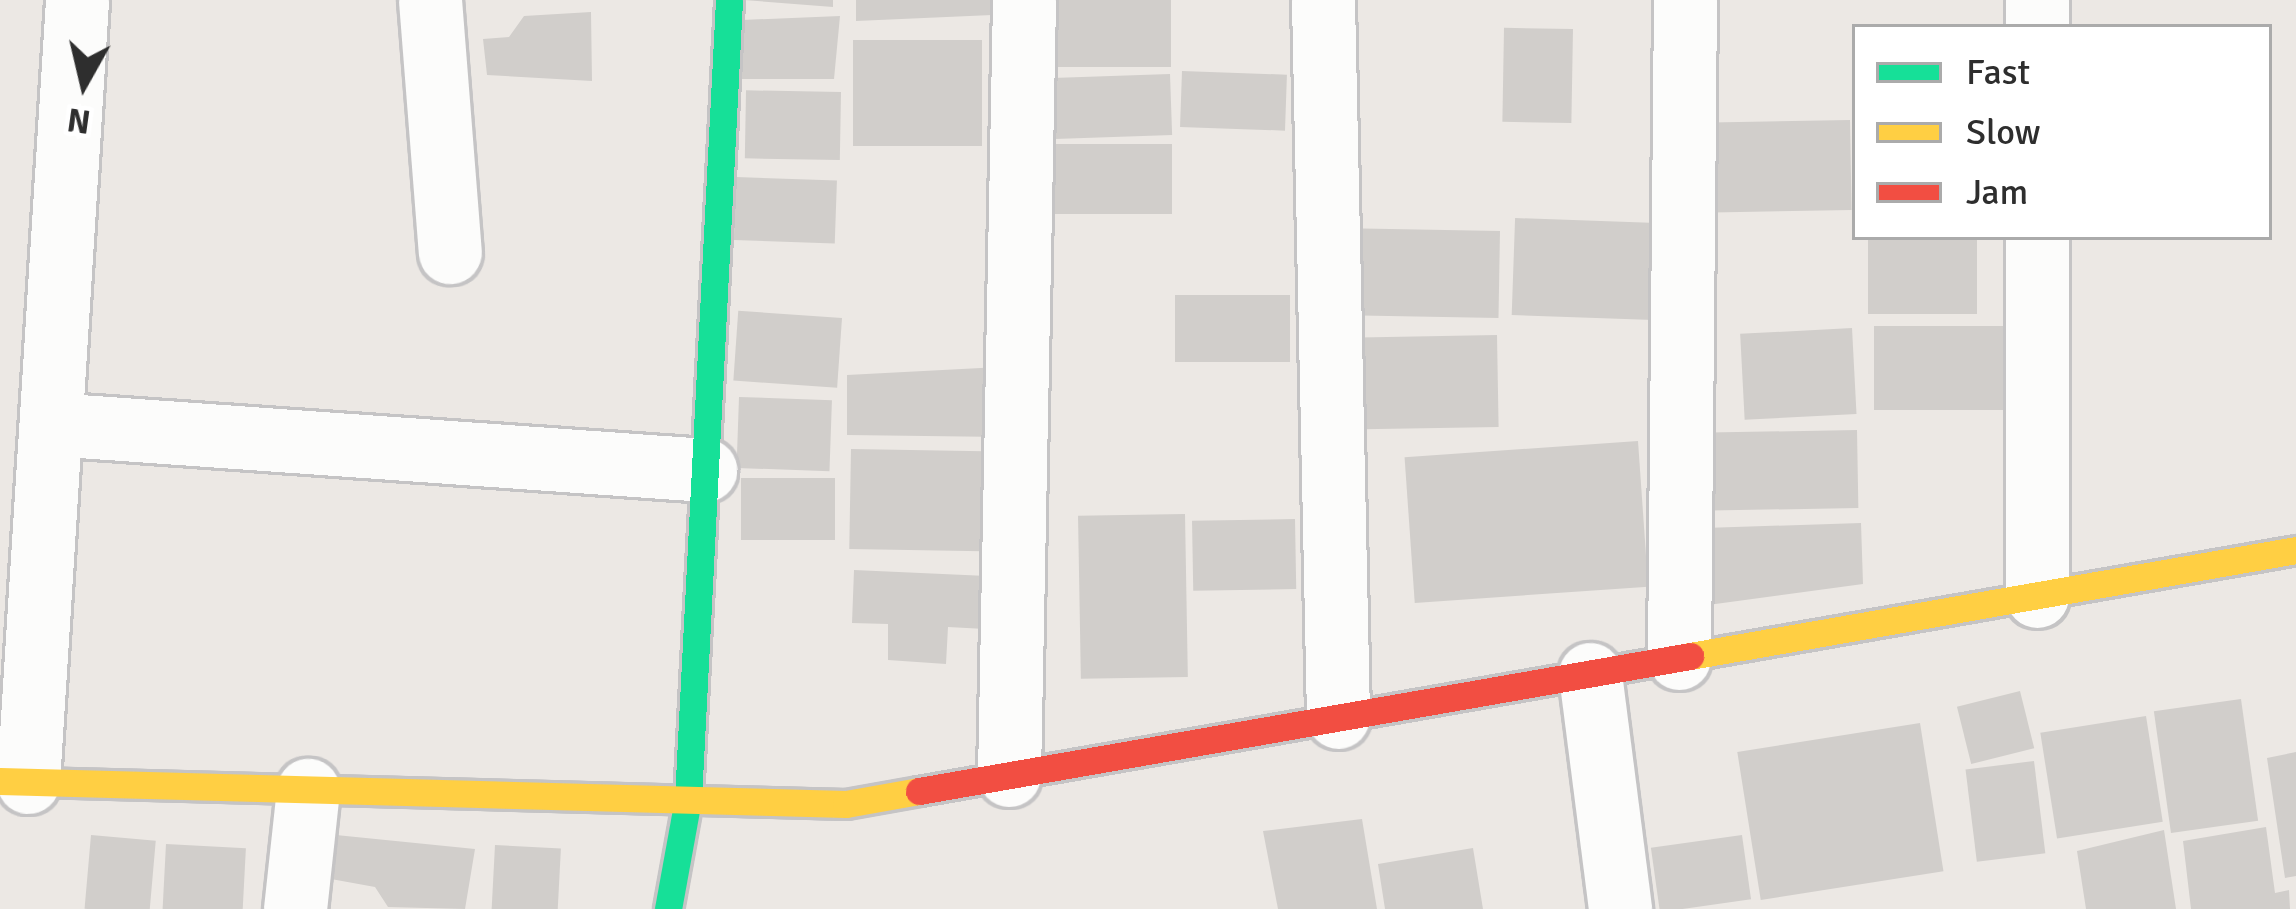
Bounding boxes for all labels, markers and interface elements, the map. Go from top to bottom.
north arrow [24,24,144,144]
legend [1852,24,2272,240]
text: Fast [1966,50,2030,95]
text: N [65,98,93,142]
text: Slow [1966,110,2041,155]
text: Jam [1966,170,2028,215]

